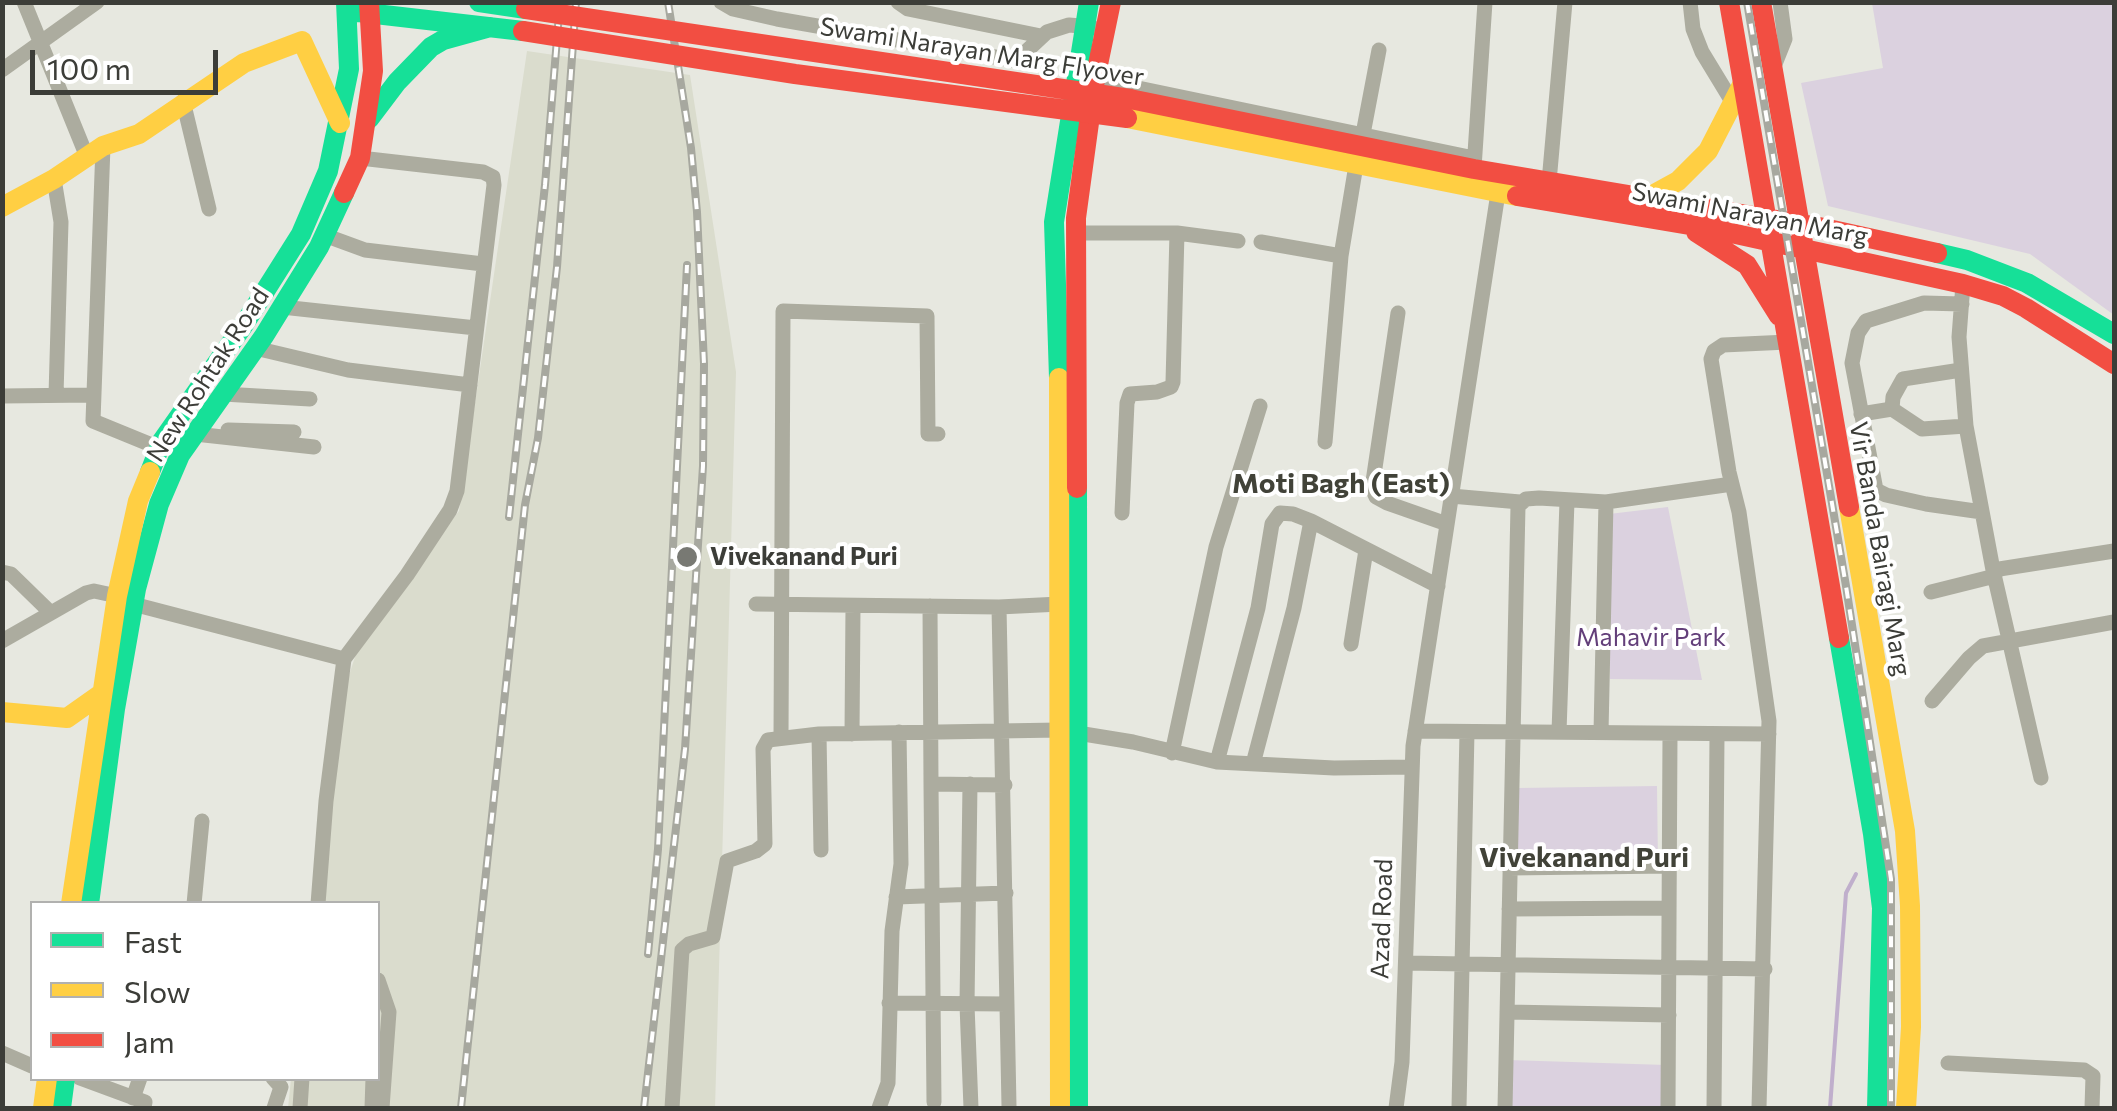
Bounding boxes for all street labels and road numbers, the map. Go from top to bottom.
street label: Swami Narayan Marg Flyover [818,12,1146,92]
street label: Swami Narayan Marg [1630,176,1870,252]
street label: New Rohtak Road [140,282,276,468]
street label: Vir Banda Bairagi Marg [1843,419,1917,679]
street label: Azad Road [1365,858,1399,980]

